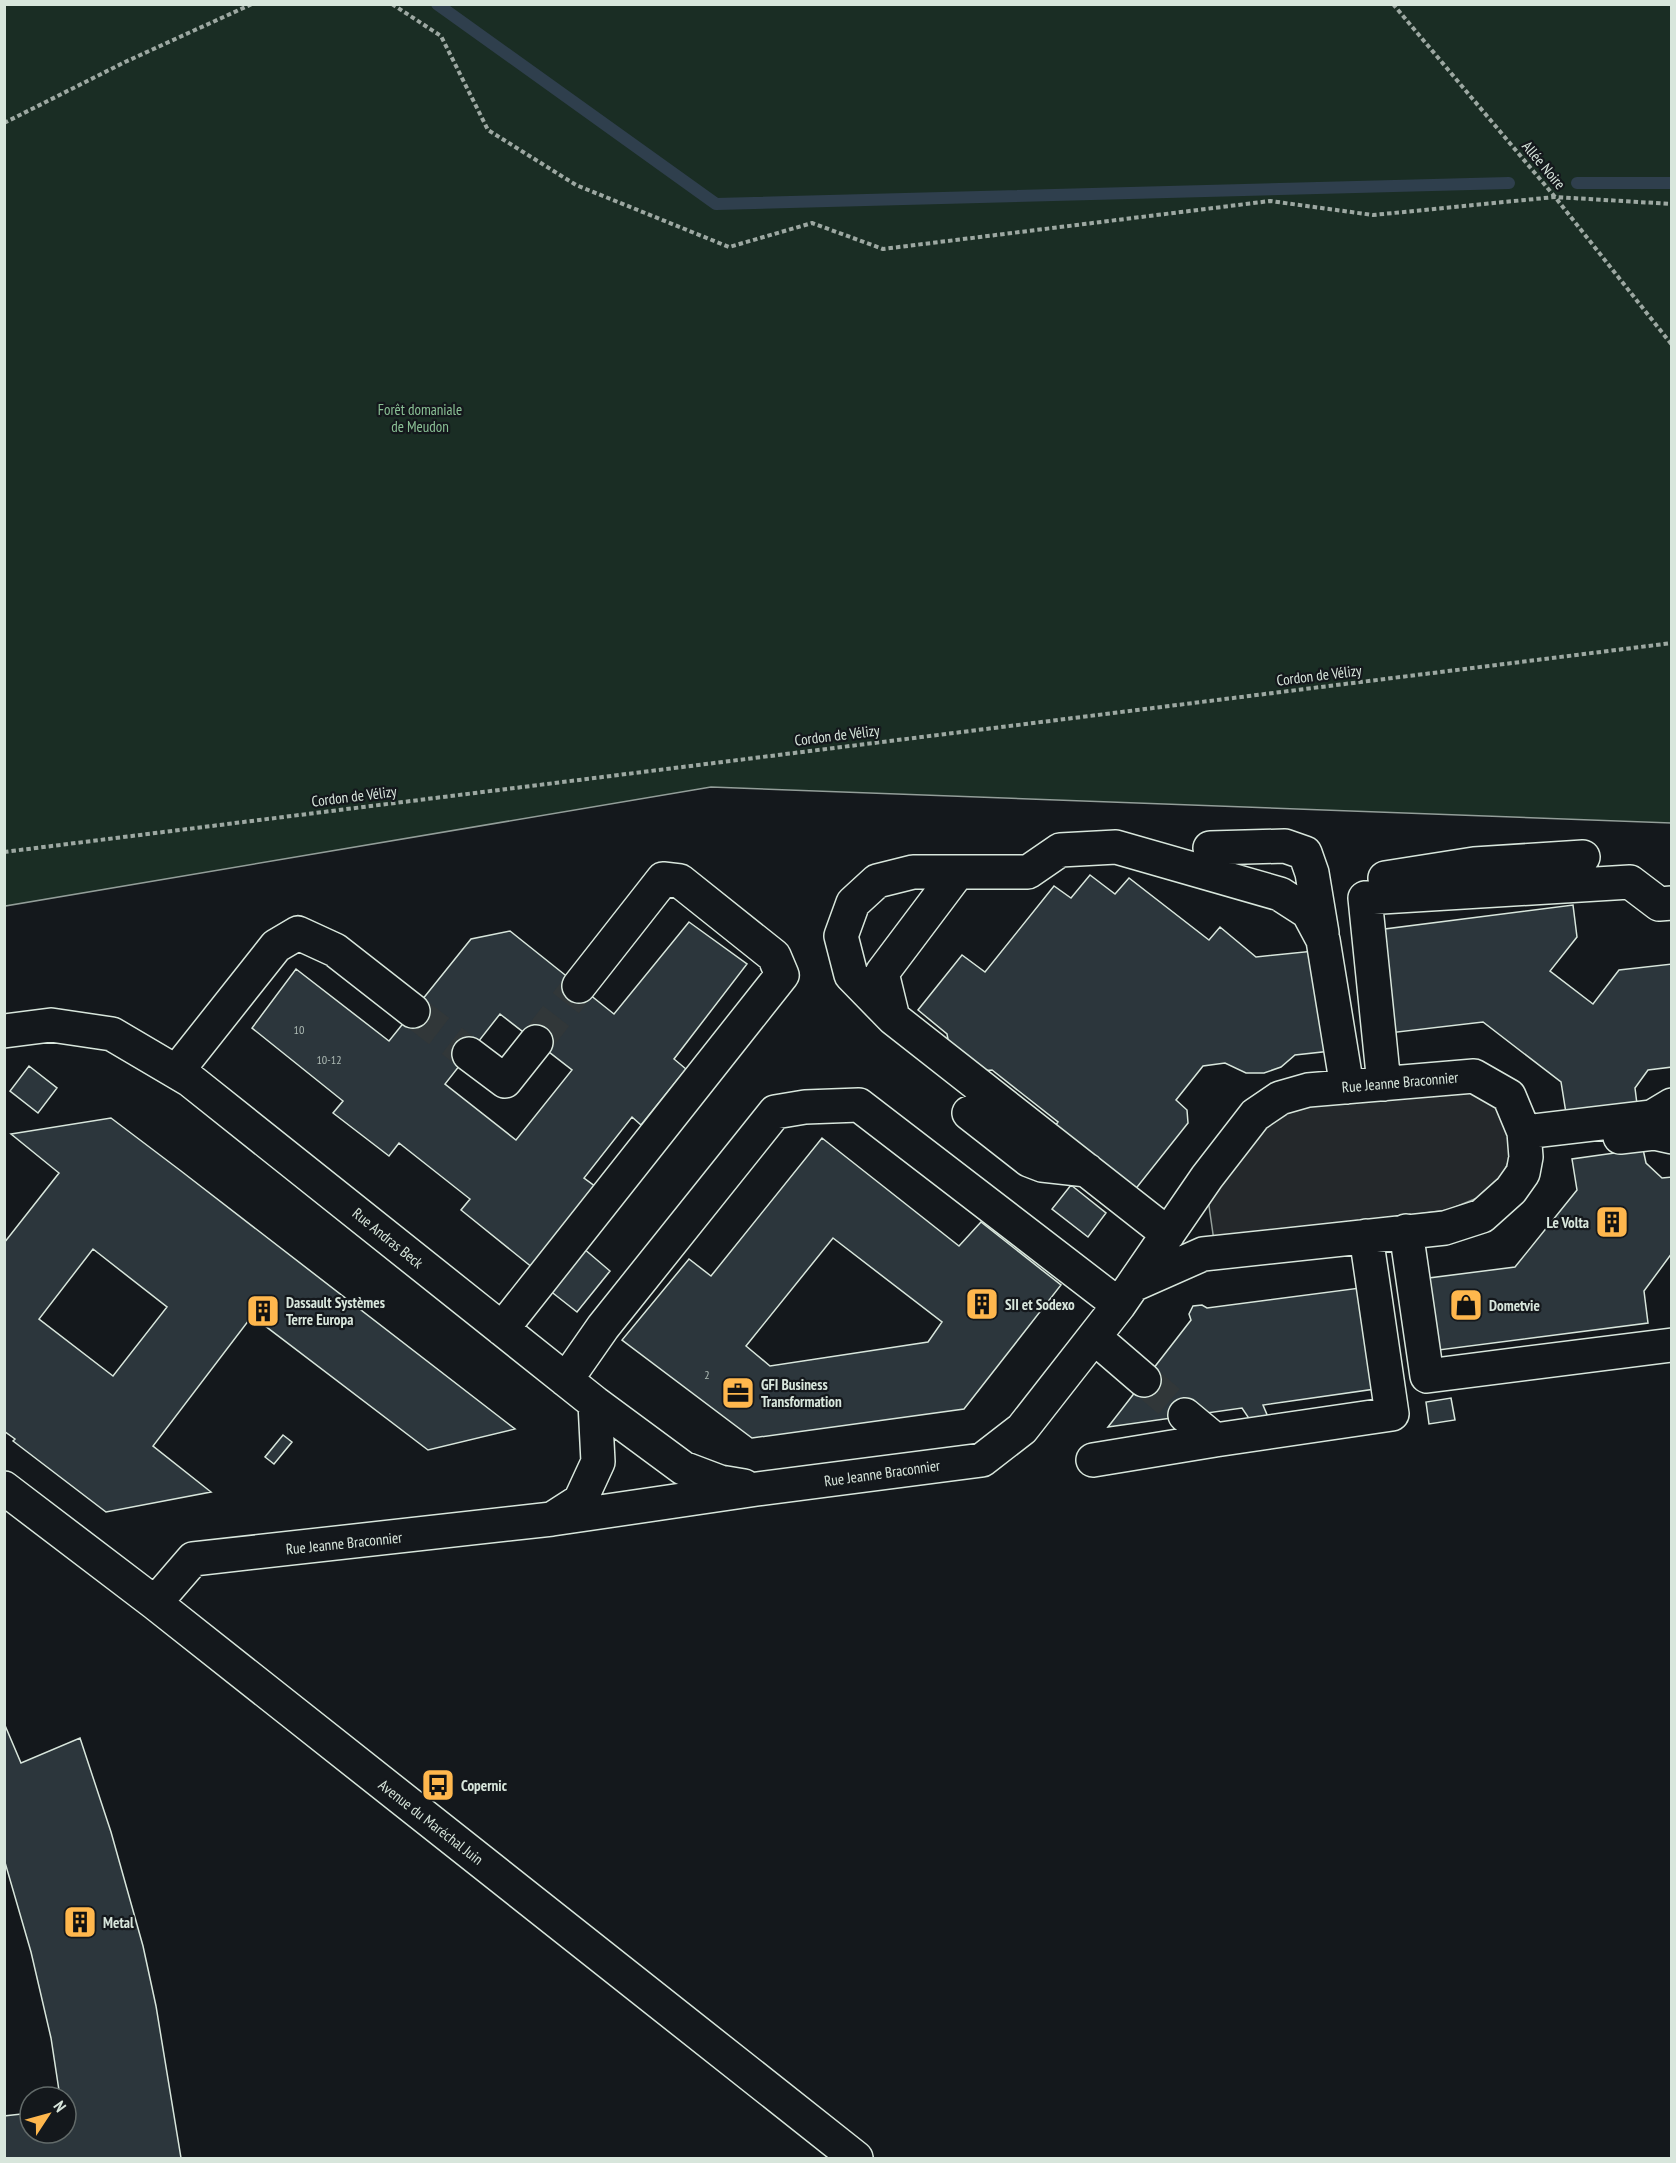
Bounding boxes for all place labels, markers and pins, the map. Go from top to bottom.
building icon: Le Volta [1594,1204,1630,1240]
place label: Le Volta [1546,1213,1589,1232]
building icon: SII et Sodexo [964,1286,1000,1322]
shop icon: Dometvie [1448,1287,1484,1323]
building icon: Dassault Systèmes Terre Europa [245,1293,281,1329]
place label: Dassault Systèmes Terre Europa [286,1293,385,1329]
place label: SII et Sodexo [1005,1295,1075,1314]
place label: Dometvie [1489,1296,1540,1315]
office icon: GFI Business Transformation [720,1375,756,1411]
place label: GFI Business Transformation [761,1375,842,1411]
bus stop icon: Copernic [420,1767,456,1803]
place label: Copernic [461,1776,508,1795]
building icon: Metal [62,1904,98,1940]
place label: Metal [103,1913,134,1932]

